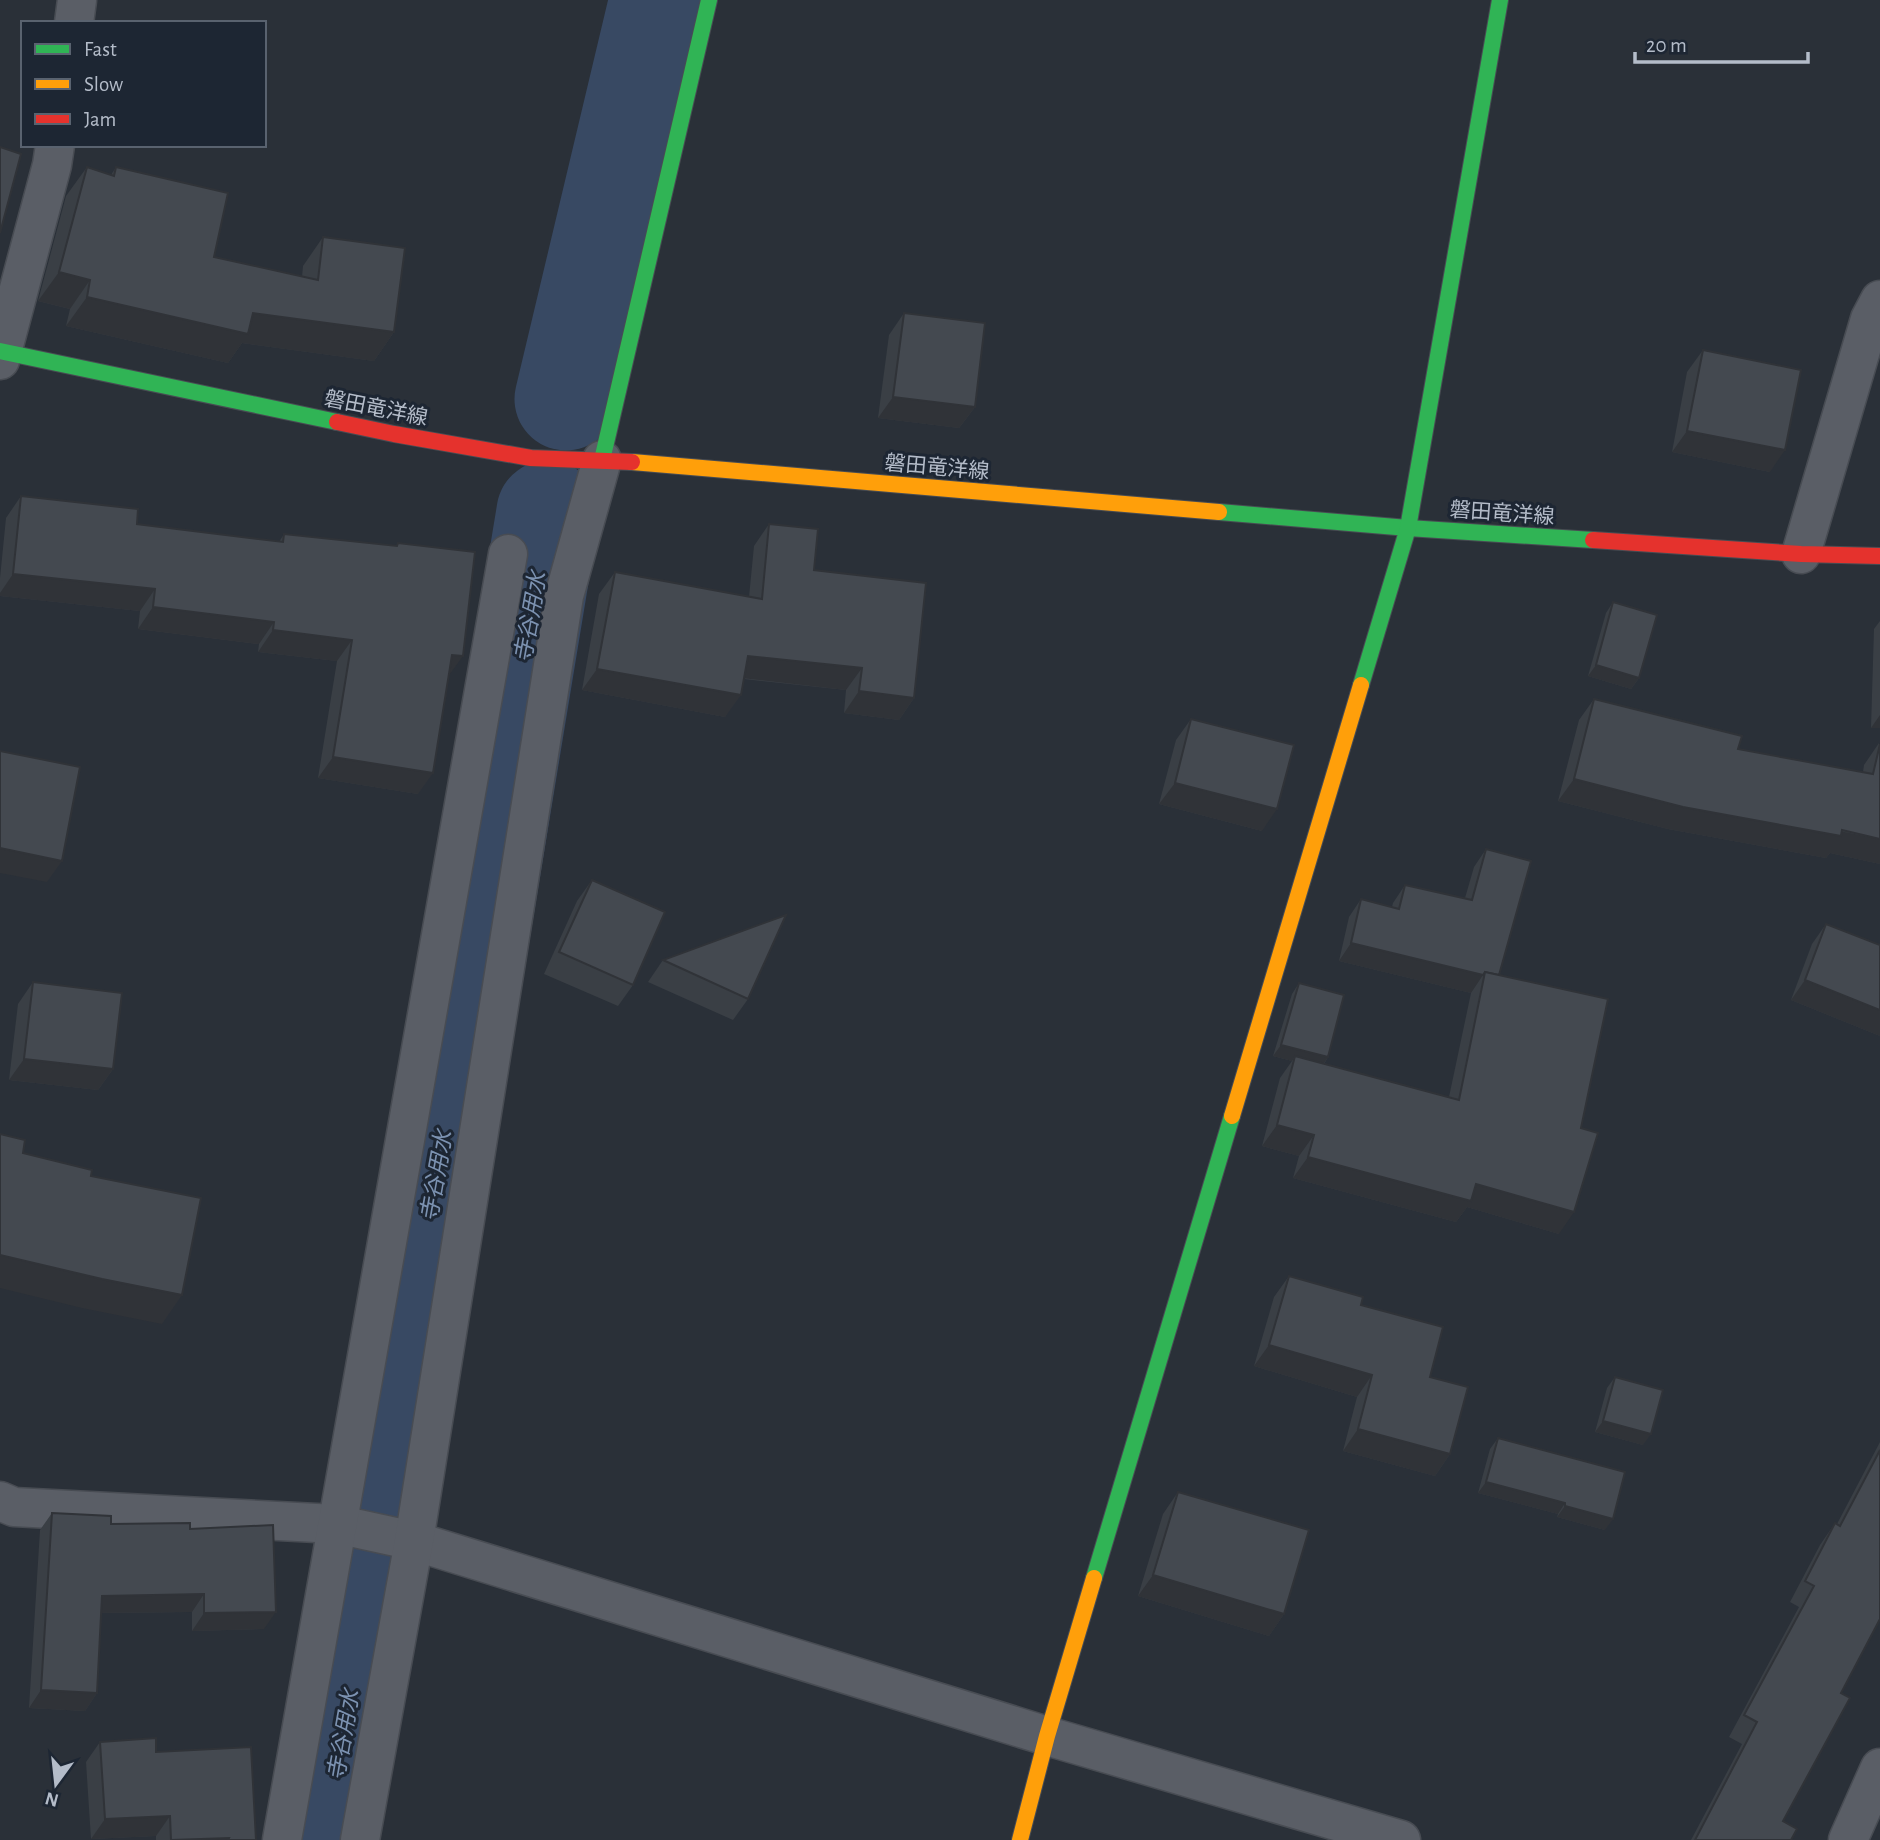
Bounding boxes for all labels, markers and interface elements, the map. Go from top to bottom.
legend [21,21,266,147]
scale bar [1635,21,1808,65]
text: 20 m [1646,35,1687,56]
text: Fast [84,39,117,60]
text: Slow [84,74,123,95]
text: Jam [84,109,116,130]
street label: 磐田竜洋線 [322,387,430,429]
street label: 磐田竜洋線 [884,451,990,483]
street label: 磐田竜洋線 [1449,498,1555,528]
water label: 寺谷用水 [510,567,551,665]
water label: 寺谷用水 [416,1126,457,1224]
water label: 寺谷用水 [323,1685,364,1783]
north arrow [21,1749,91,1819]
text: N [43,1788,61,1810]

